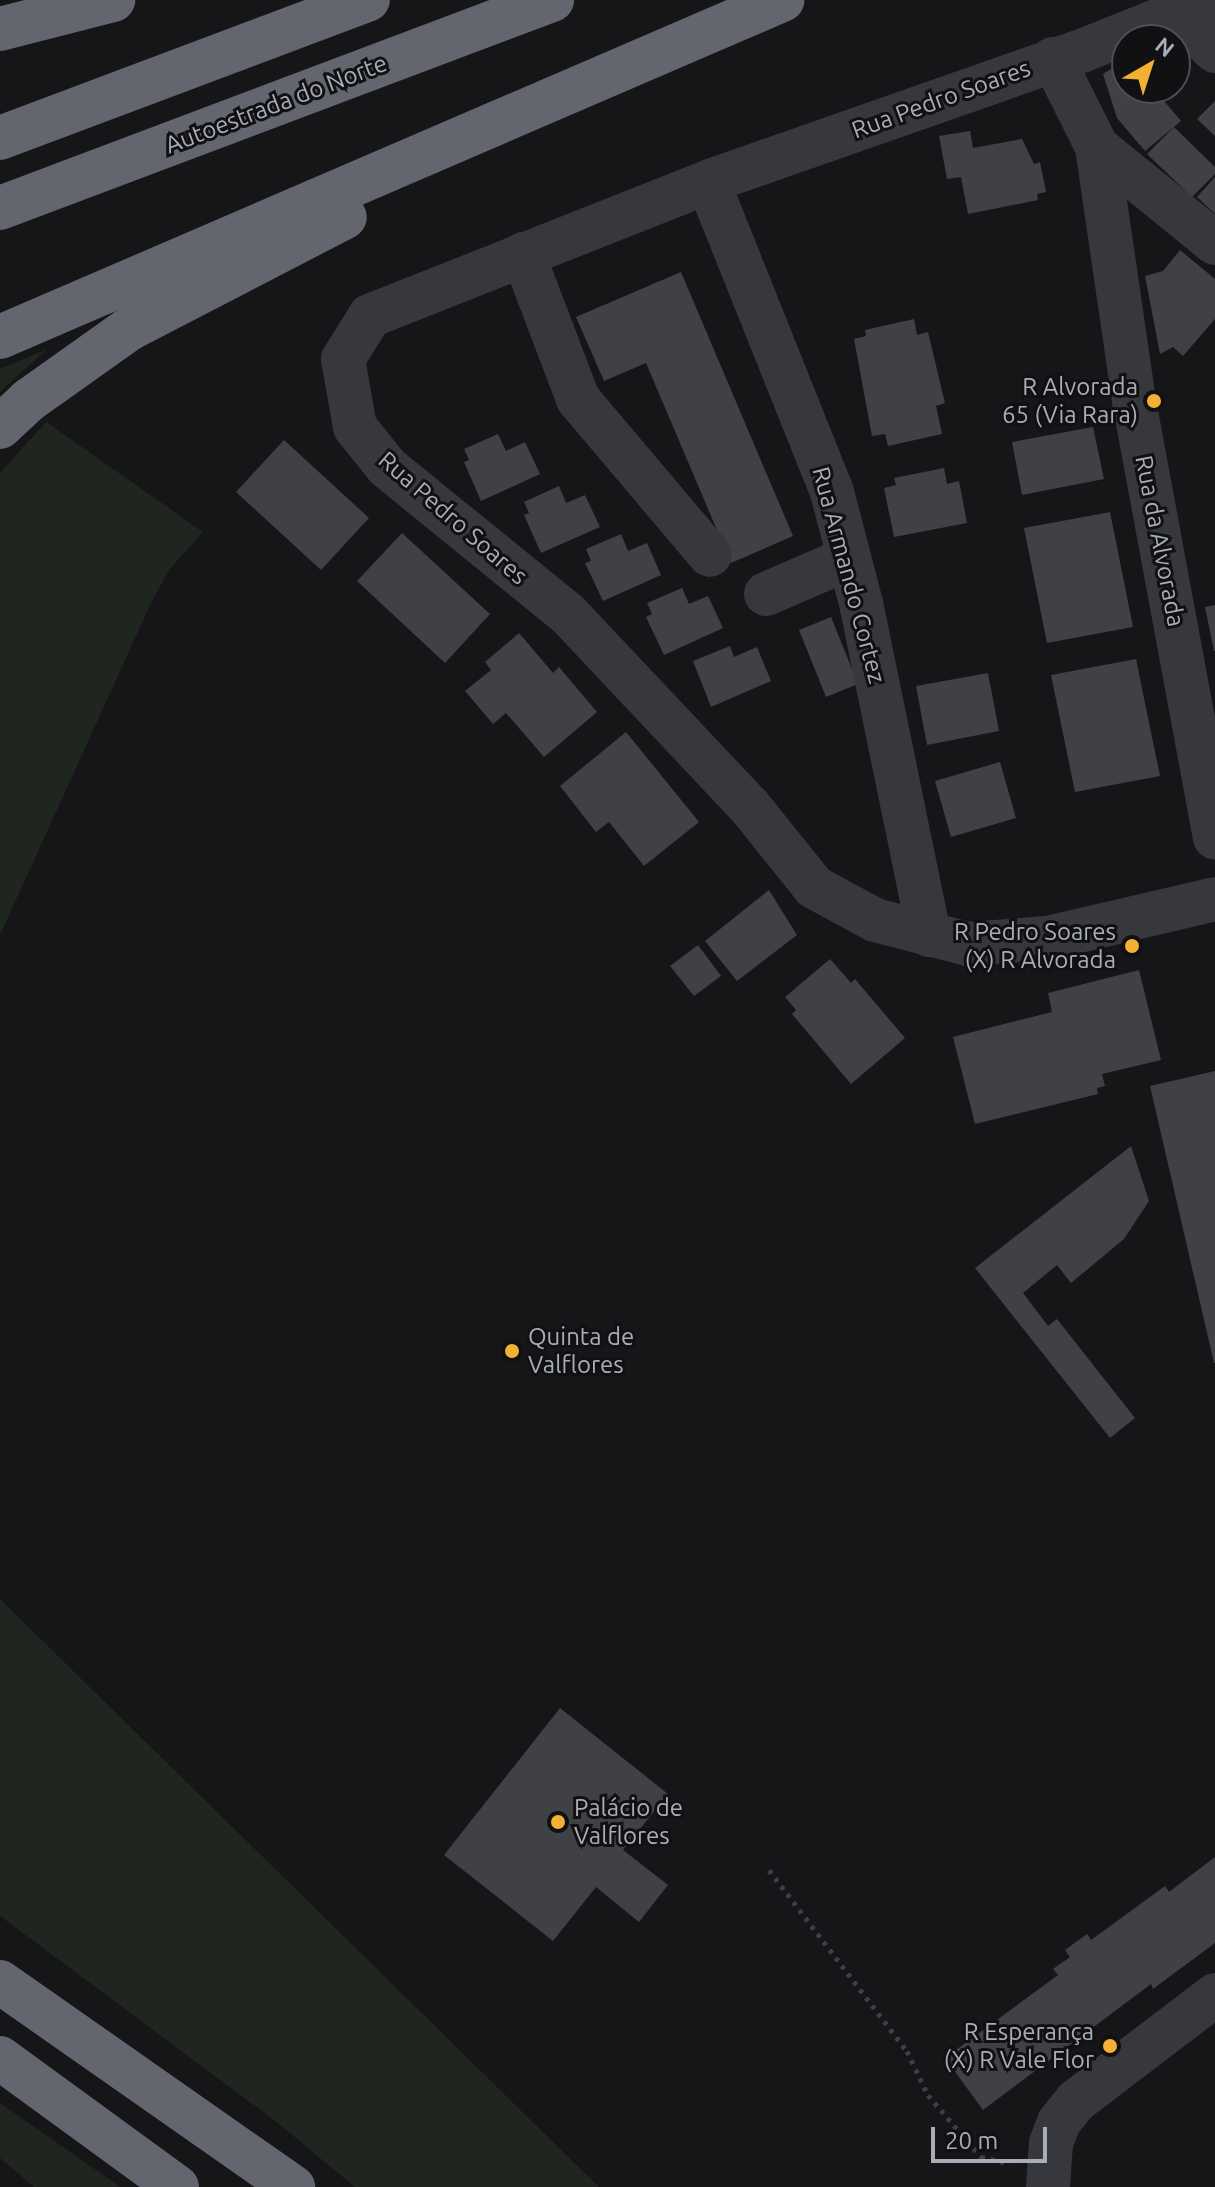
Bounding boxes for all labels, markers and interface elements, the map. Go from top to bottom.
north arrow [1111,24,1191,104]
text: N [1151,32,1179,61]
street label: Autoestrada do Norte [161,48,391,160]
street label: Rua Pedro Soares [848,53,1034,145]
place label: R Alvorada 65 (Via Rara) [1002,373,1138,429]
marker: R Alvorada 65 (Via Rara) [1145,392,1163,410]
street label: Rua Pedro Soares [373,445,533,591]
street label: Rua da Alvorada [1129,453,1191,629]
street label: Rua Armando Cortez [806,464,892,686]
place label: R Pedro Soares (X) R Alvorada [954,918,1116,974]
marker: R Pedro Soares (X) R Alvorada [1123,937,1141,955]
place label: Quinta de Valflores [528,1323,634,1379]
marker: Quinta de Valflores [503,1342,521,1360]
place label: Palácio de Valflores [574,1794,683,1850]
marker: Palácio de Valflores [549,1813,567,1831]
place label: R Esperança (X) R Vale Flor [944,2018,1094,2074]
marker: R Esperança (X) R Vale Flor [1101,2037,1119,2055]
scale bar [935,2111,1051,2161]
text: 20 m [945,2127,998,2154]

